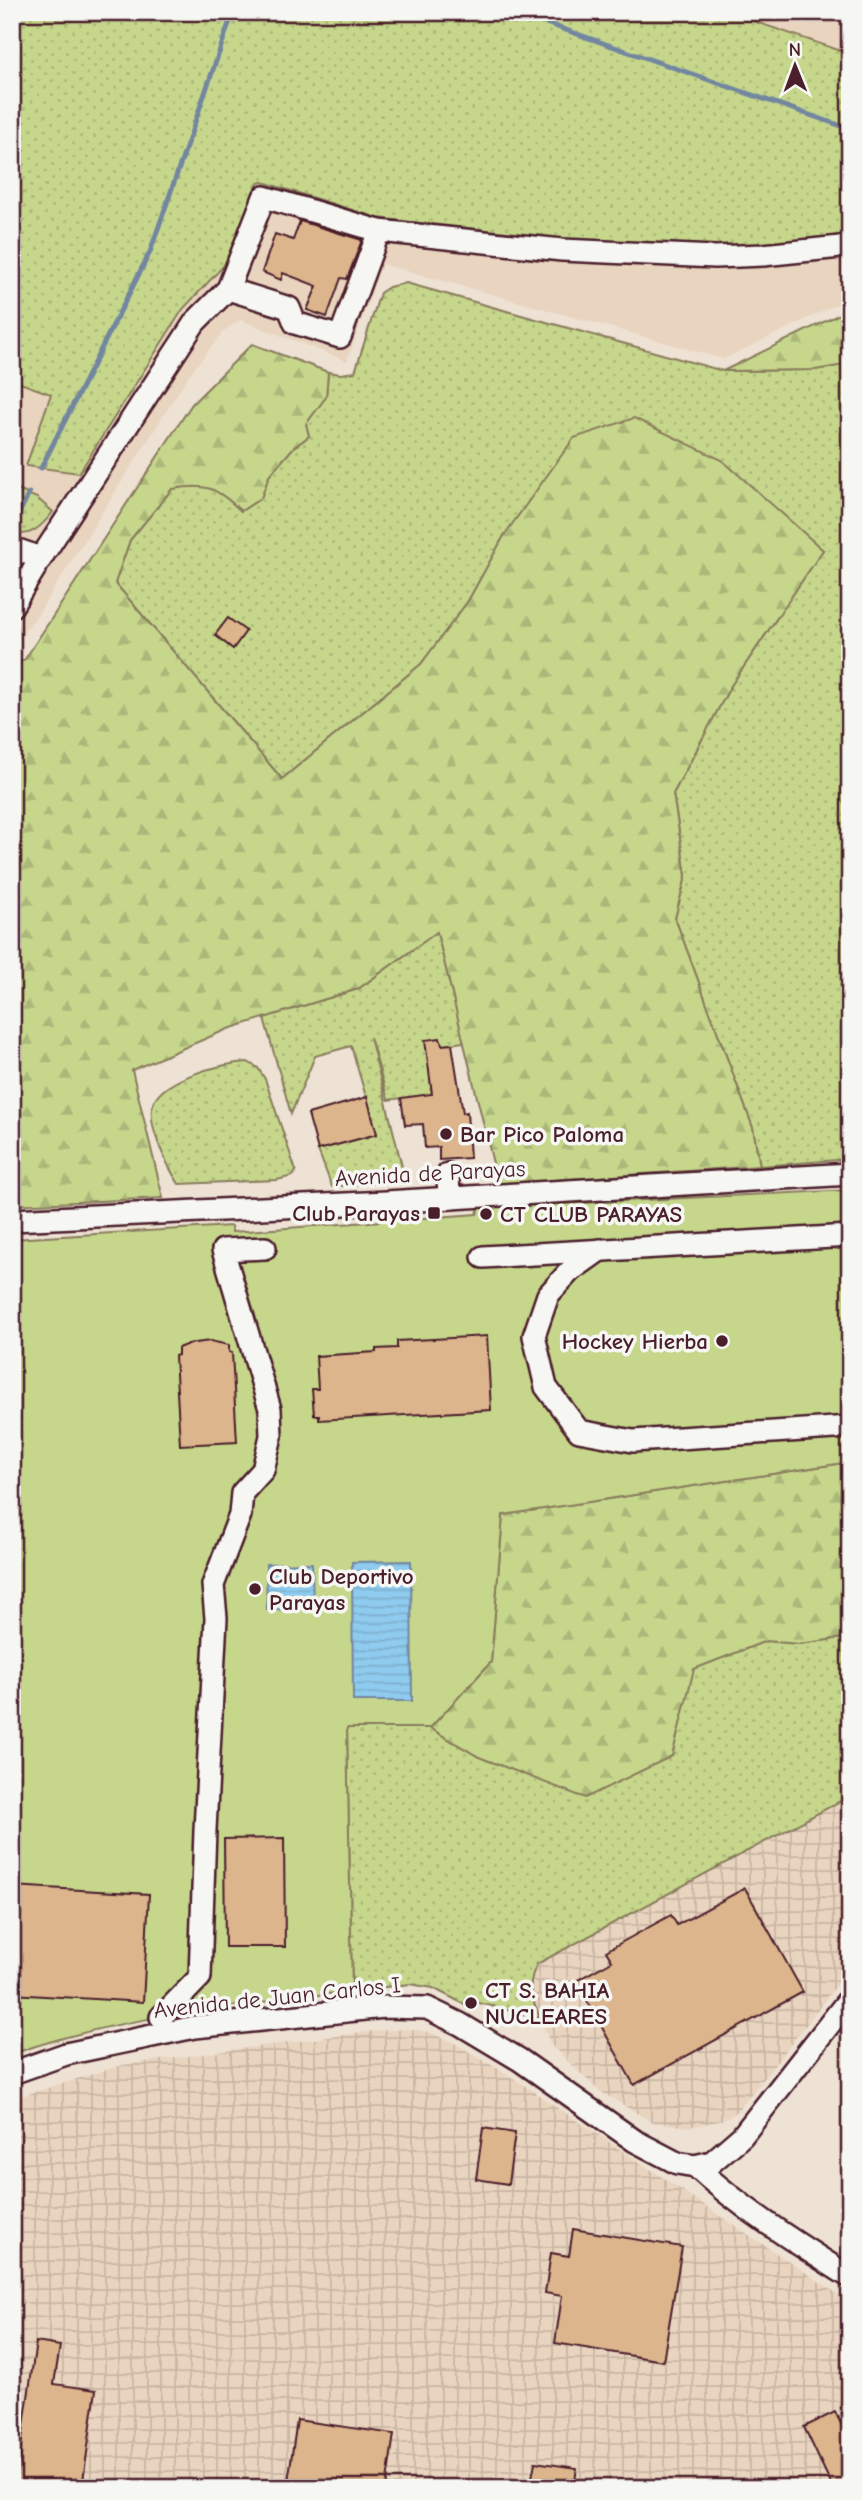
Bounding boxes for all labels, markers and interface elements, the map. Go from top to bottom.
north arrow [760,32,830,102]
text: N [788,39,801,61]
place label: Bar Pico Paloma [460,1121,624,1148]
marker: Bar Pico Paloma [438,1126,454,1142]
street label: Avenida de Parayas [334,1155,526,1192]
place label: Club Parayas [292,1200,420,1227]
place label: CT CLUB PARAYAS [500,1201,682,1228]
marker: Club Parayas [426,1205,442,1221]
marker: CT CLUB PARAYAS [478,1206,494,1222]
place label: Hockey Hierba [562,1328,708,1355]
marker: Hockey Hierba [714,1333,730,1349]
place label: Club Deportivo Parayas [269,1563,414,1616]
marker: Club Deportivo Parayas [247,1581,263,1597]
street label: Avenida de Juan Carlos I [152,1971,402,2024]
place label: CT S. BAHIA NUCLEARES [485,1977,609,2030]
marker: CT S. BAHIA NUCLEARES [463,1995,479,2011]

